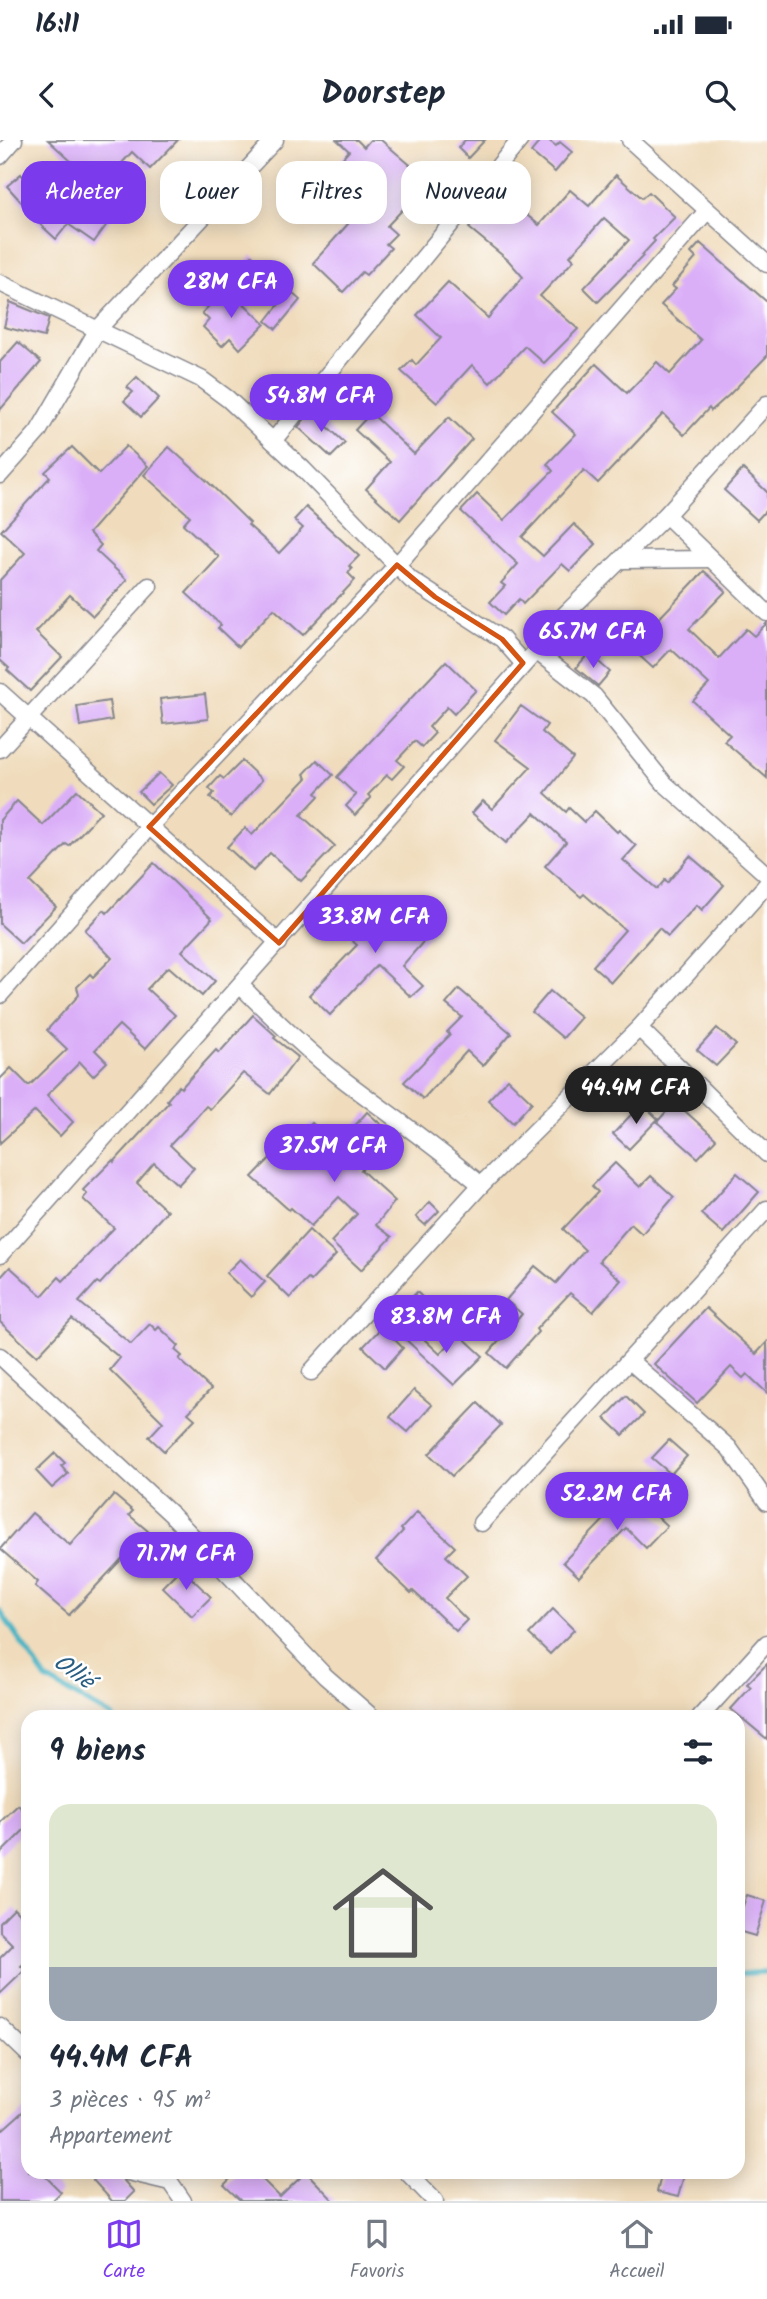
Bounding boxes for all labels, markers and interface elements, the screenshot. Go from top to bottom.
text: 16:11 [35,4,79,46]
text: Doorstep [321,69,446,120]
icon: back [28,76,66,114]
icon: search [701,76,739,114]
chip: Acheter [21,161,146,224]
chip: Louer [160,161,262,224]
chip: Filtres [276,161,387,224]
chip: Nouveau [401,161,531,224]
pin: 28M CFA [166,260,296,320]
text: 28M CFA [184,265,278,301]
pin: 54.8M CFA [241,374,401,434]
text: 54.8M CFA [266,379,376,415]
pin: 65.7M CFA [513,610,673,670]
text: 65.7M CFA [539,615,647,651]
pin: 33.8M CFA [295,896,455,955]
text: 33.8M CFA [319,900,431,936]
pin: 44.4M CFA [556,1066,716,1126]
text: 44.4M CFA [581,1071,691,1107]
pin: 37.5M CFA [254,1124,414,1184]
text: 37.5M CFA [280,1129,388,1165]
pin: 83.8M CFA [366,1296,526,1355]
text: 83.8M CFA [390,1300,502,1336]
pin: 52.2M CFA [537,1472,697,1532]
text: 52.2M CFA [561,1477,673,1513]
pin: 71.7M CFA [106,1532,266,1592]
text: 71.7M CFA [135,1537,237,1573]
water label: Ollié [44,1644,106,1704]
text: 9 biens [49,1728,146,1776]
icon: filters [679,1733,717,1771]
icon: home [320,1850,446,1976]
text: 44.4M CFA [49,2035,193,2083]
text: 3 pièces · 95 m² [49,2083,210,2119]
text: Appartement [49,2119,172,2155]
tab: Carte [102,2215,145,2287]
tab: Favoris [350,2215,404,2287]
tab: Accueil [609,2215,665,2287]

